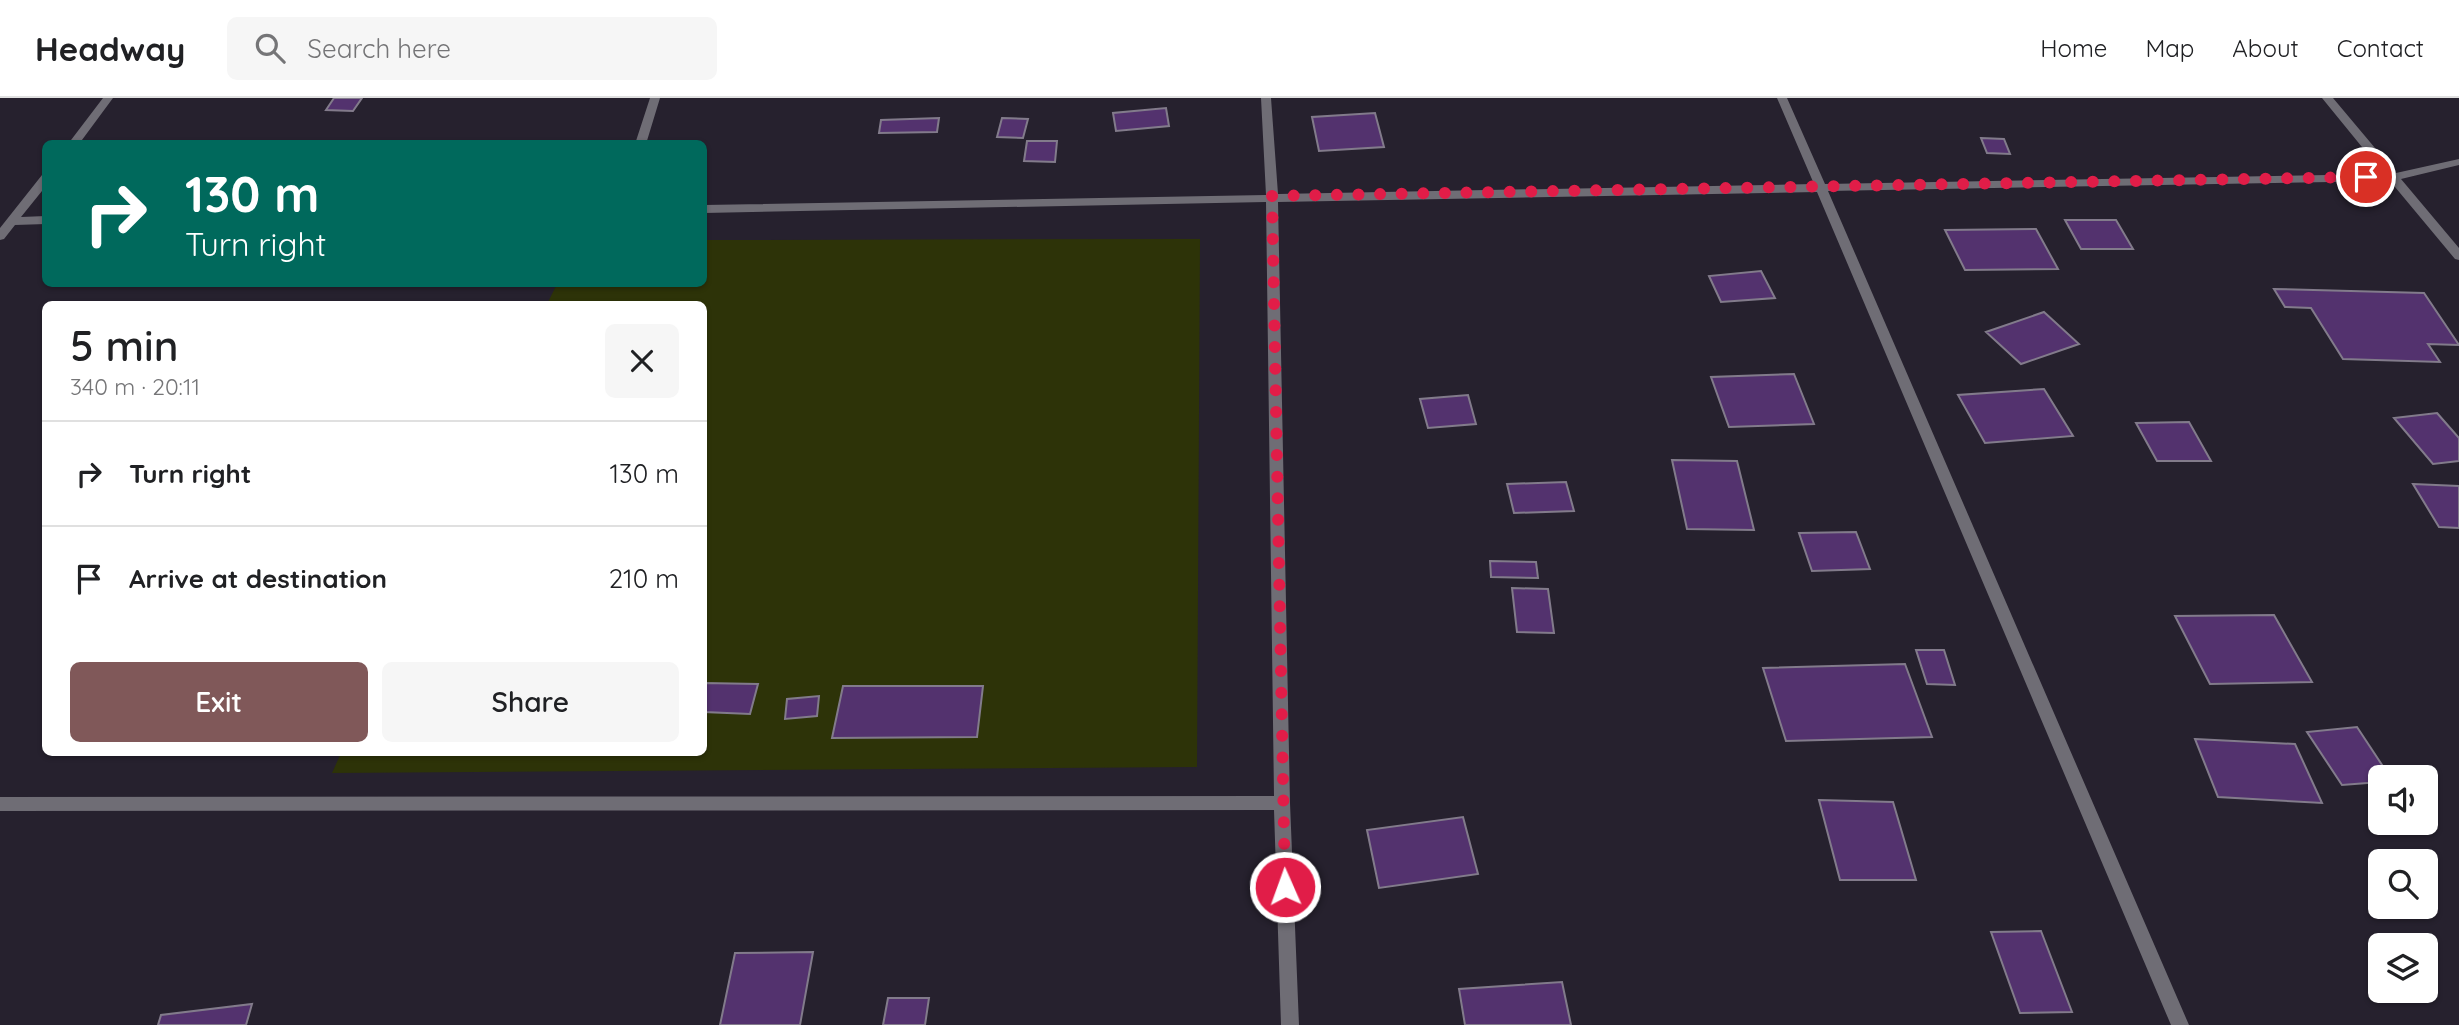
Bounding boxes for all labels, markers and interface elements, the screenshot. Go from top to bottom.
search box [227,17,717,80]
text: Headway [35,28,185,69]
icon: search [251,29,289,67]
text: Search here [307,32,451,65]
text: Home [2040,33,2107,63]
text: Map [2145,33,2194,63]
text: About [2232,33,2299,63]
text: Contact [2337,33,2424,63]
pin [2336,147,2396,207]
icon: arrive [2347,158,2385,196]
text: 130 m [185,163,319,224]
icon: right [70,168,161,259]
text: Turn right [185,224,326,264]
text: 5 min [70,319,178,372]
button: close [605,324,679,398]
text: 340 m · 20:11 [70,372,200,401]
icon: right [70,455,108,493]
text: Turn right [129,457,251,490]
text: 130 m [609,457,679,490]
icon: arrive [70,560,108,598]
text: Arrive at destination [129,562,387,595]
text: 210 m [609,562,679,595]
button: Exit [70,662,368,742]
button: Share [382,662,679,742]
map controls [2368,765,2438,1003]
button: sound [2368,765,2438,835]
button: search [2368,849,2438,919]
position arrow [1248,850,1322,924]
button: layers [2368,933,2438,1003]

